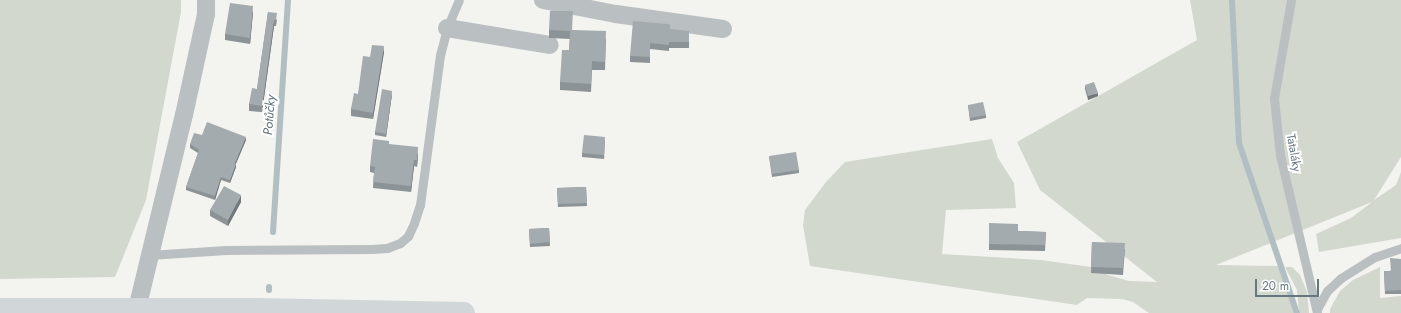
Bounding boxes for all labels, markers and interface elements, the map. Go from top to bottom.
water label: Potůčky [261,94,279,136]
street label: Tataláky [1283,133,1303,173]
scale bar [1257,271,1321,297]
text: 20 m [1262,277,1289,295]

